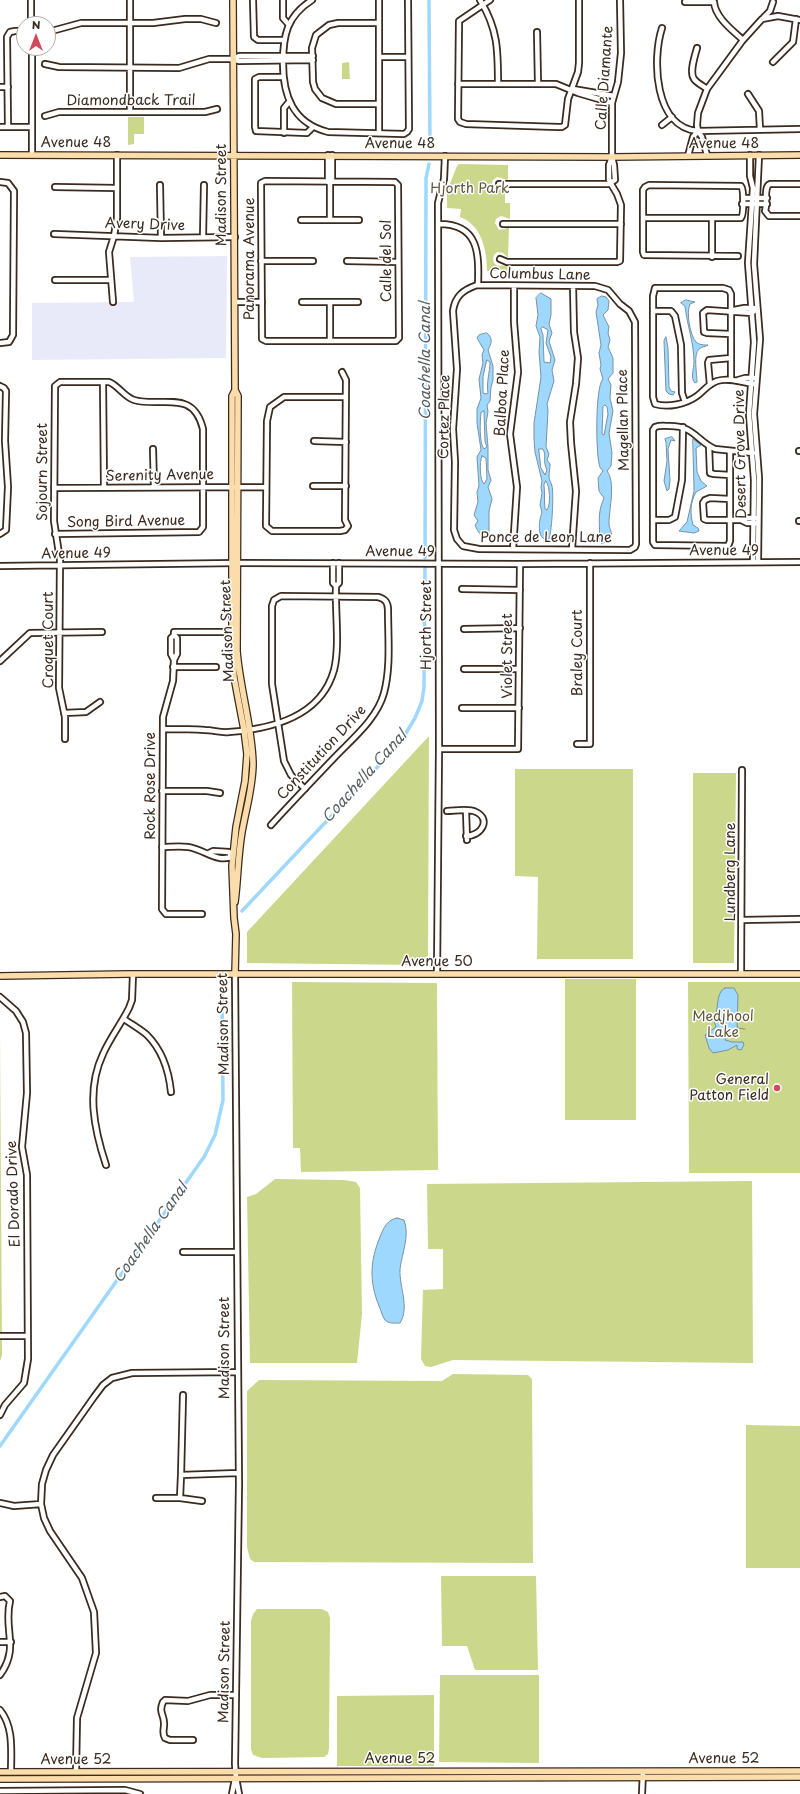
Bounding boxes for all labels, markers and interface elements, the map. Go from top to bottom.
north arrow [16,16,56,56]
text: N [32,16,40,33]
street label: Calle Diamante [593,25,617,131]
street label: Diamondback Trail [66,93,196,109]
street label: Avenue 48 [41,135,111,151]
street label: Avenue 48 [365,136,435,152]
street label: Avenue 48 [689,136,759,152]
street label: Madison Street [214,144,230,246]
park label: Hjorth Park [430,181,510,197]
street label: Panorama Avenue [242,198,258,320]
street label: Avery Drive [105,215,185,235]
street label: Calle del Sol [379,220,395,302]
street label: Columbus Lane [489,266,591,284]
water label: Coachella Canal [417,302,435,420]
street label: Balboa Place [492,349,514,437]
street label: Magellan Place [615,369,633,471]
street label: Cortez Place [436,375,454,459]
street label: Desert Grove Drive [731,389,751,519]
street label: Sojourn Street [35,423,51,521]
street label: Serenity Avenue [106,467,214,485]
street label: Song Bird Avenue [67,513,185,531]
street label: Ponce de Leon Lane [480,530,612,546]
street label: Avenue 49 [689,543,759,559]
street label: Avenue 49 [365,544,435,560]
street label: Avenue 49 [41,545,111,563]
street label: Madison Street [218,579,238,683]
street label: Hjorth Street [419,580,435,670]
street label: Croquet Court [41,591,57,689]
street label: Braley Court [570,610,586,696]
street label: Violet Street [500,613,516,699]
street label: Constitution Drive [274,702,370,804]
water label: Coachella Canal [319,727,411,827]
street label: Rock Rose Drive [143,732,159,840]
street label: Lundberg Lane [723,822,739,922]
street label: Avenue 50 [401,954,473,970]
street label: Madison Street [215,973,233,1075]
park label: Medjhool Lake [692,1009,754,1042]
place label: General Patton Field [689,1072,769,1104]
marker: General Patton Field [772,1083,782,1093]
street label: El Dorado Drive [4,1140,24,1248]
water label: Coachella Canal [110,1180,192,1286]
street label: Madison Street [217,1297,233,1399]
street label: Madison Street [216,1621,234,1723]
street label: Avenue 52 [365,1751,435,1767]
street label: Avenue 52 [689,1751,759,1767]
street label: Avenue 52 [41,1752,111,1768]

